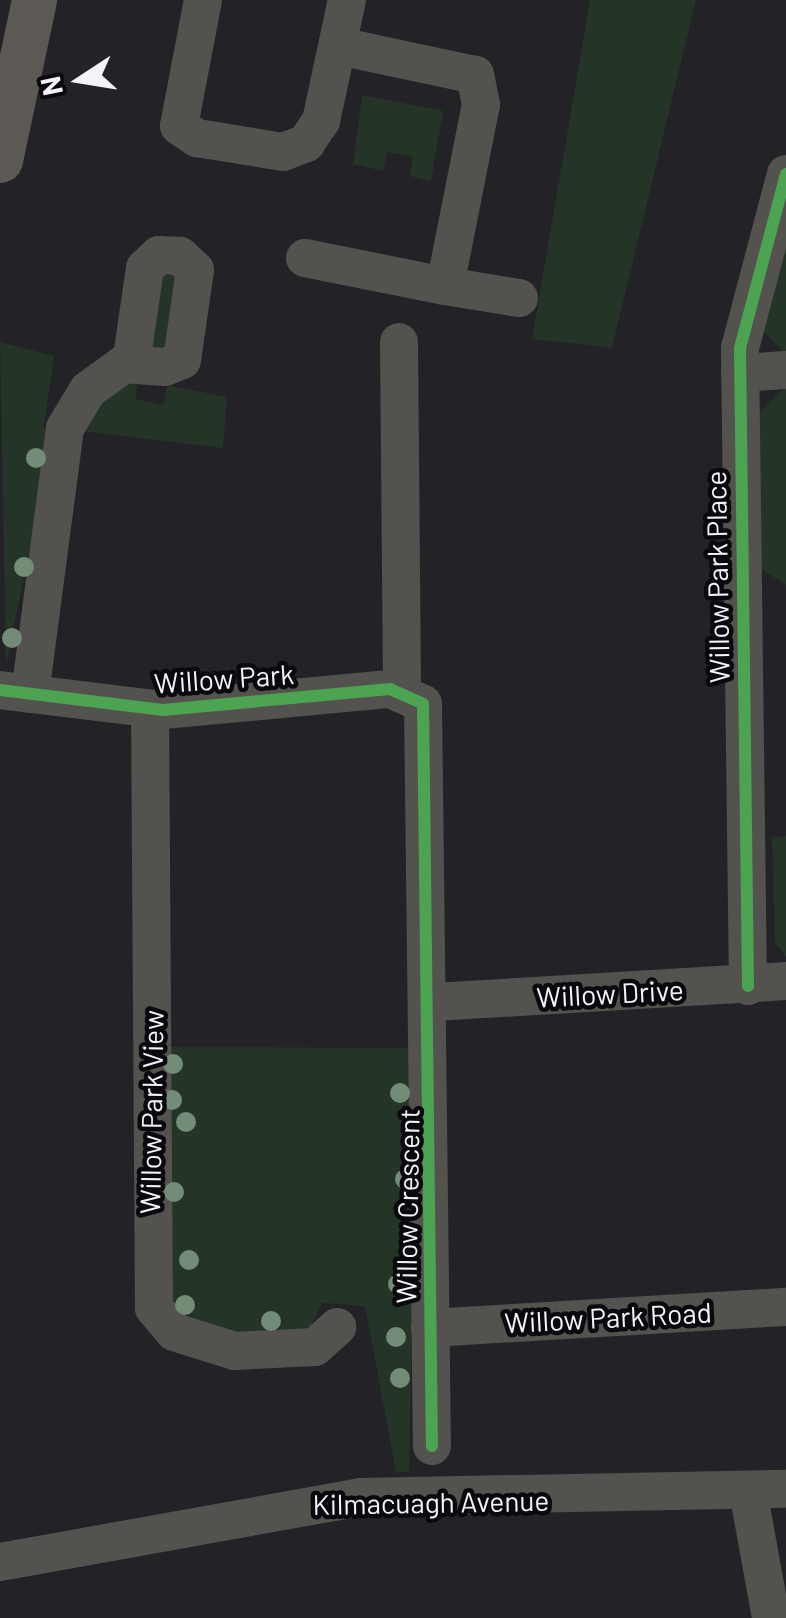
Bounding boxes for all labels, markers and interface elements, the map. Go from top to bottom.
north arrow [30,30,130,130]
text: N [32,74,69,99]
street label: Willow Park Place [698,471,736,683]
street label: Willow Park [153,656,295,700]
street label: Willow Drive [535,972,685,1014]
street label: Willow Park View [132,1010,170,1214]
street label: Willow Crescent [389,1108,425,1304]
street label: Willow Park Road [503,1295,713,1339]
street label: Kilmacuagh Avenue [312,1483,550,1521]

